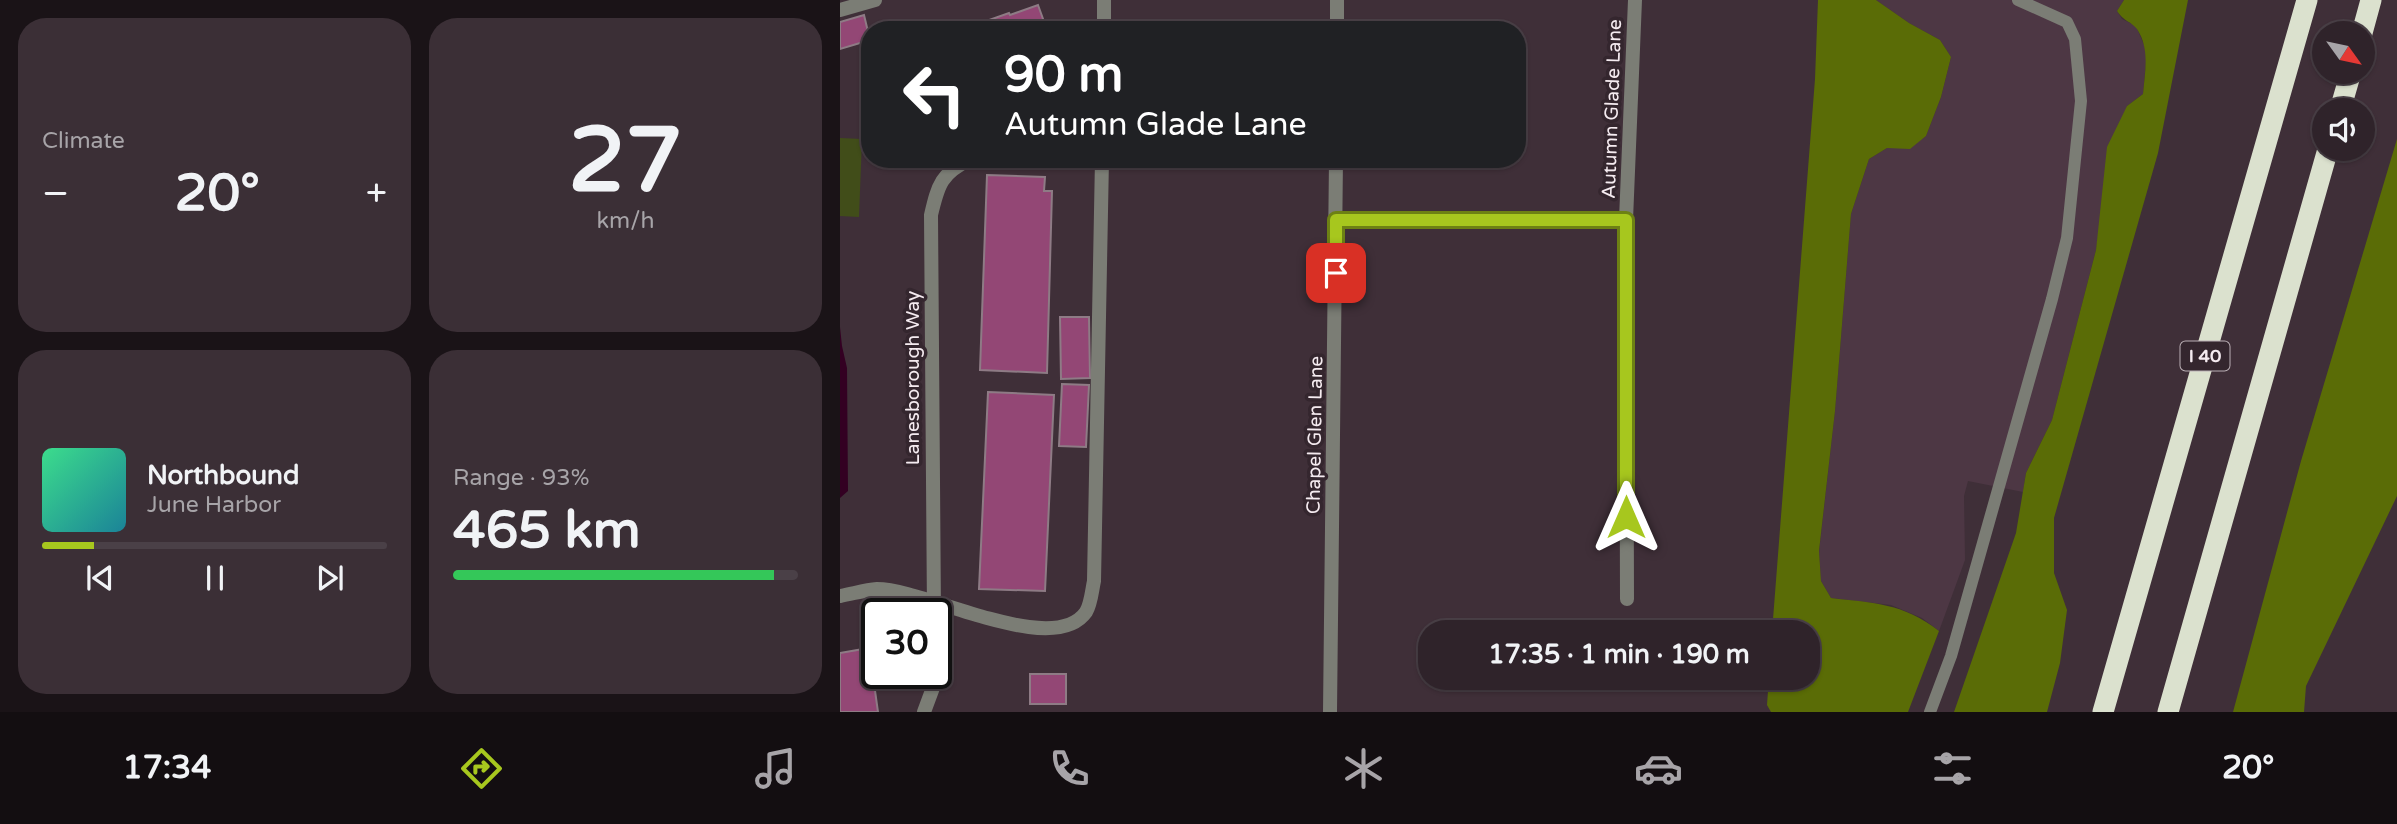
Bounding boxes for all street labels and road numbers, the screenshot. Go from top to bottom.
street label: Autumn Glade Lane [1598,19,1626,199]
street label: Lanesborough Way [902,291,924,465]
road number: I 40 [2180,342,2230,370]
street label: Chapel Glen Lane [1303,356,1327,514]

